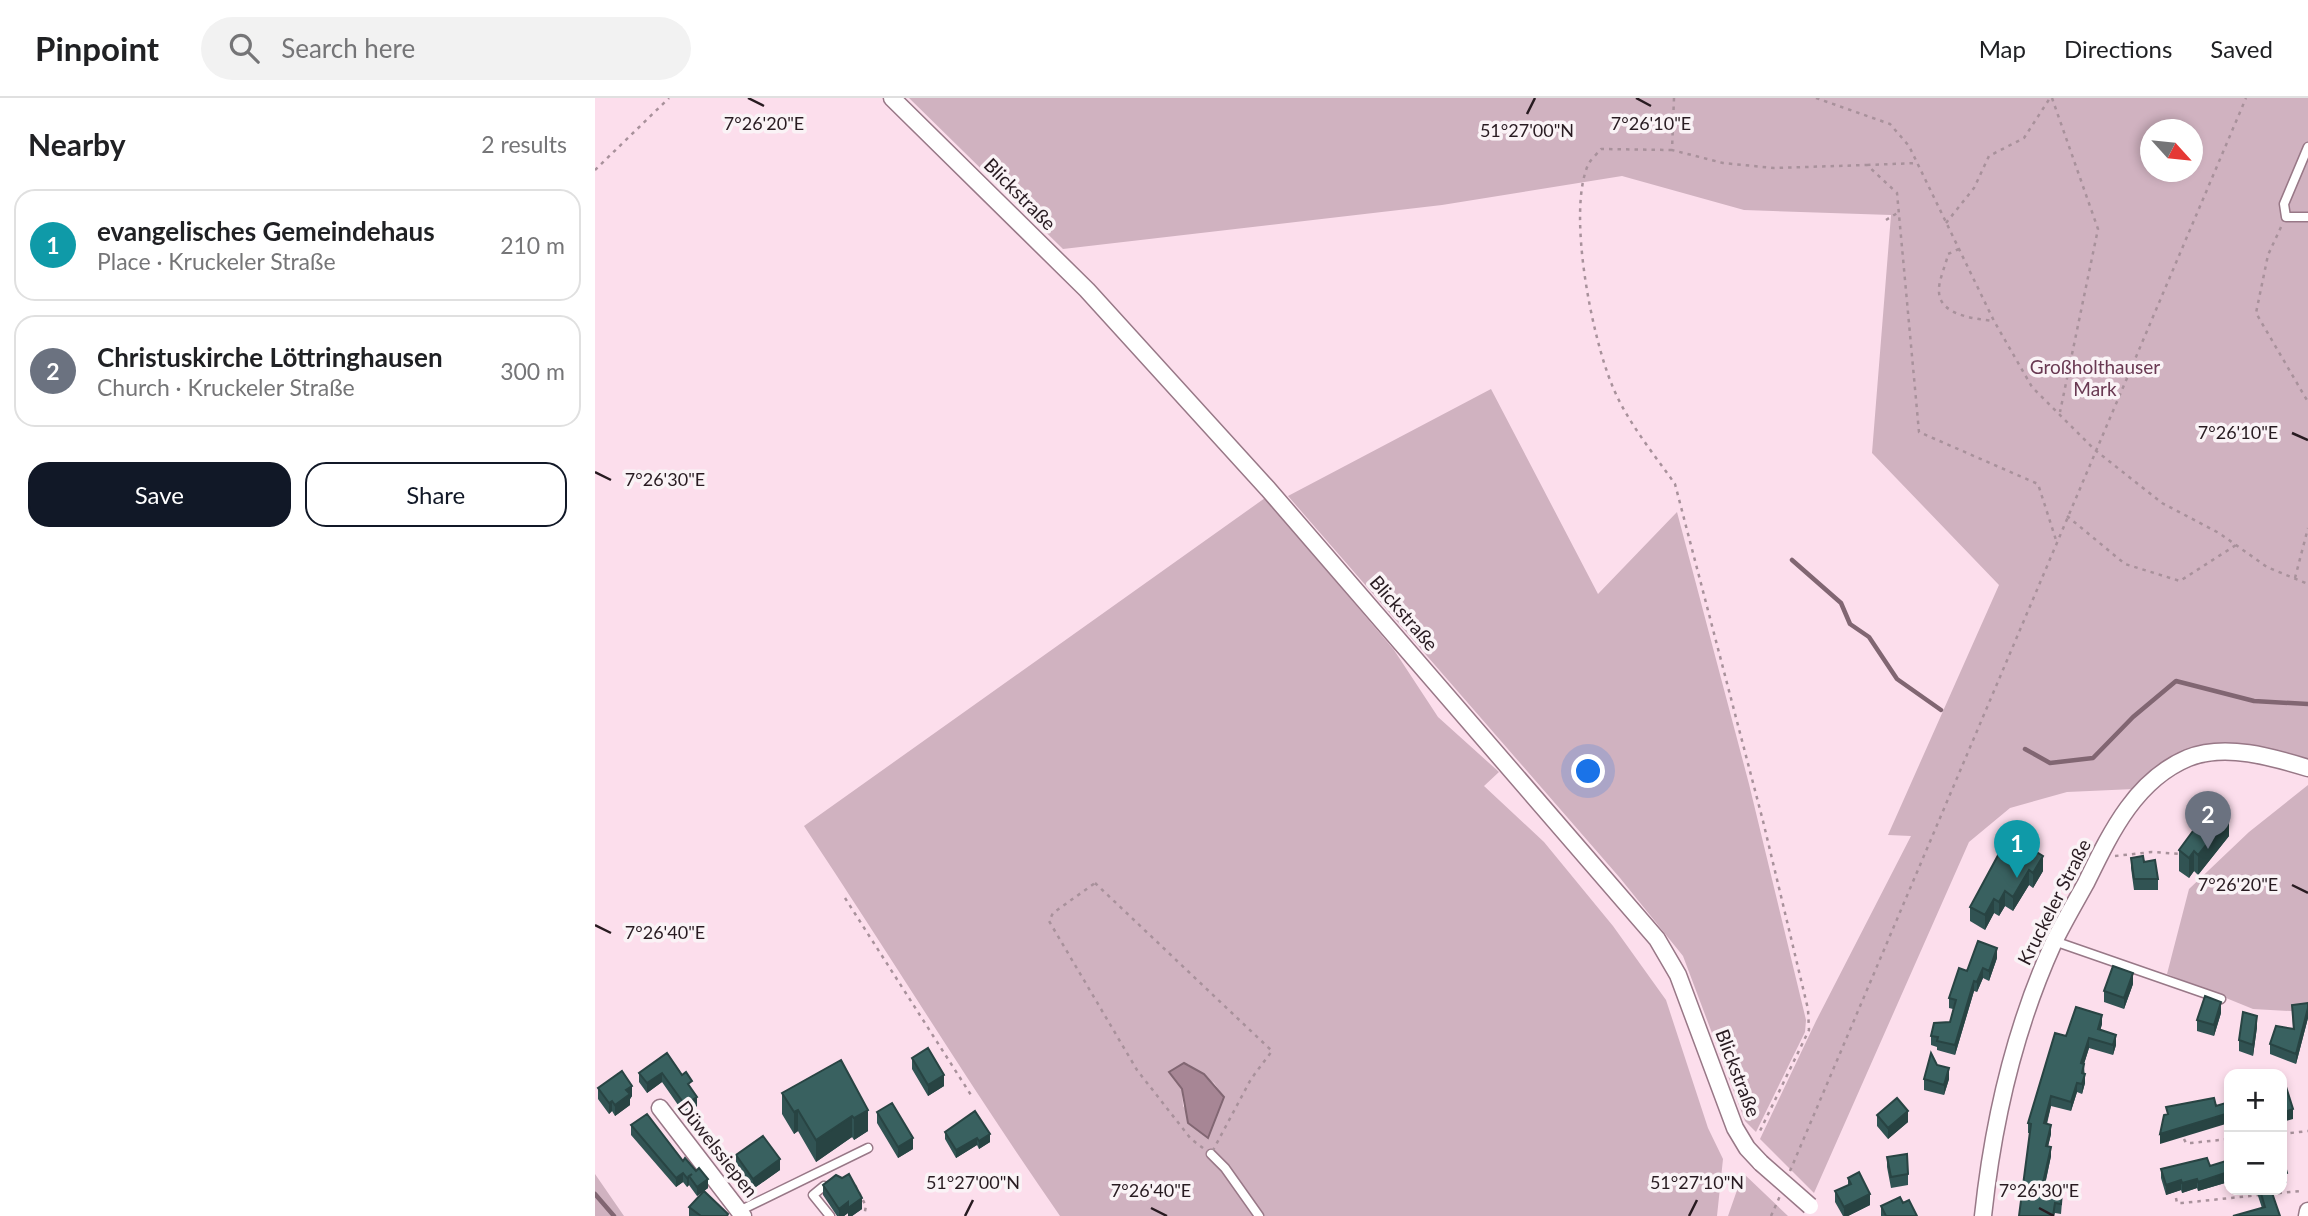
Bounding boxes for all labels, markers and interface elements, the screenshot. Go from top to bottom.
search box [201,17,691,80]
text: Pinpoint [35,28,159,68]
icon: search [225,29,263,67]
text: Search here [281,32,415,64]
text: Map [1979,34,2026,63]
text: Directions [2064,34,2172,63]
text: Saved [2210,34,2273,63]
text: 7°26'20"E [724,112,804,134]
text: 7°26'10"E [1611,112,1691,134]
text: 51°27'00"N [1480,119,1574,141]
north arrow [2140,119,2203,182]
text: Nearby [28,126,126,162]
text: 2 results [481,130,567,158]
street label: Blickstraße [980,153,1061,234]
text: evangelisches Gemeindehaus [97,215,435,247]
text: 1 [46,231,60,259]
text: 210 m [500,231,565,259]
text: Place · Kruckeler Straße [97,247,336,275]
text: Christuskirche Löttringhausen [97,341,443,373]
park label: Großholthauser Mark [2030,355,2160,400]
text: 2 [46,357,60,385]
text: 300 m [500,357,565,385]
text: Church · Kruckeler Straße [97,373,355,401]
text: 7°26'10"E [2198,421,2278,443]
button: Save [28,462,291,527]
button: Share [305,462,567,527]
text: 7°26'30"E [625,468,705,490]
street label: Blickstraße [1365,570,1443,655]
your location [1571,754,1605,788]
pin: 2 [2185,791,2231,849]
pin: 1 [1994,820,2040,878]
street label: Kruckeler Straße [2012,835,2095,969]
text: 7°26'20"E [2198,873,2278,895]
text: 7°26'40"E [625,921,705,943]
street label: Blickstraße [1711,1026,1766,1120]
map controls [2224,1069,2287,1195]
button: + [2224,1069,2287,1132]
street label: Düwelssiepen [673,1096,763,1202]
button: − [2224,1132,2287,1195]
text: 51°27'00"N [926,1171,1020,1193]
text: 51°27'10"N [1650,1171,1744,1193]
text: 7°26'40"E [1111,1179,1191,1201]
text: 7°26'30"E [1999,1179,2079,1201]

